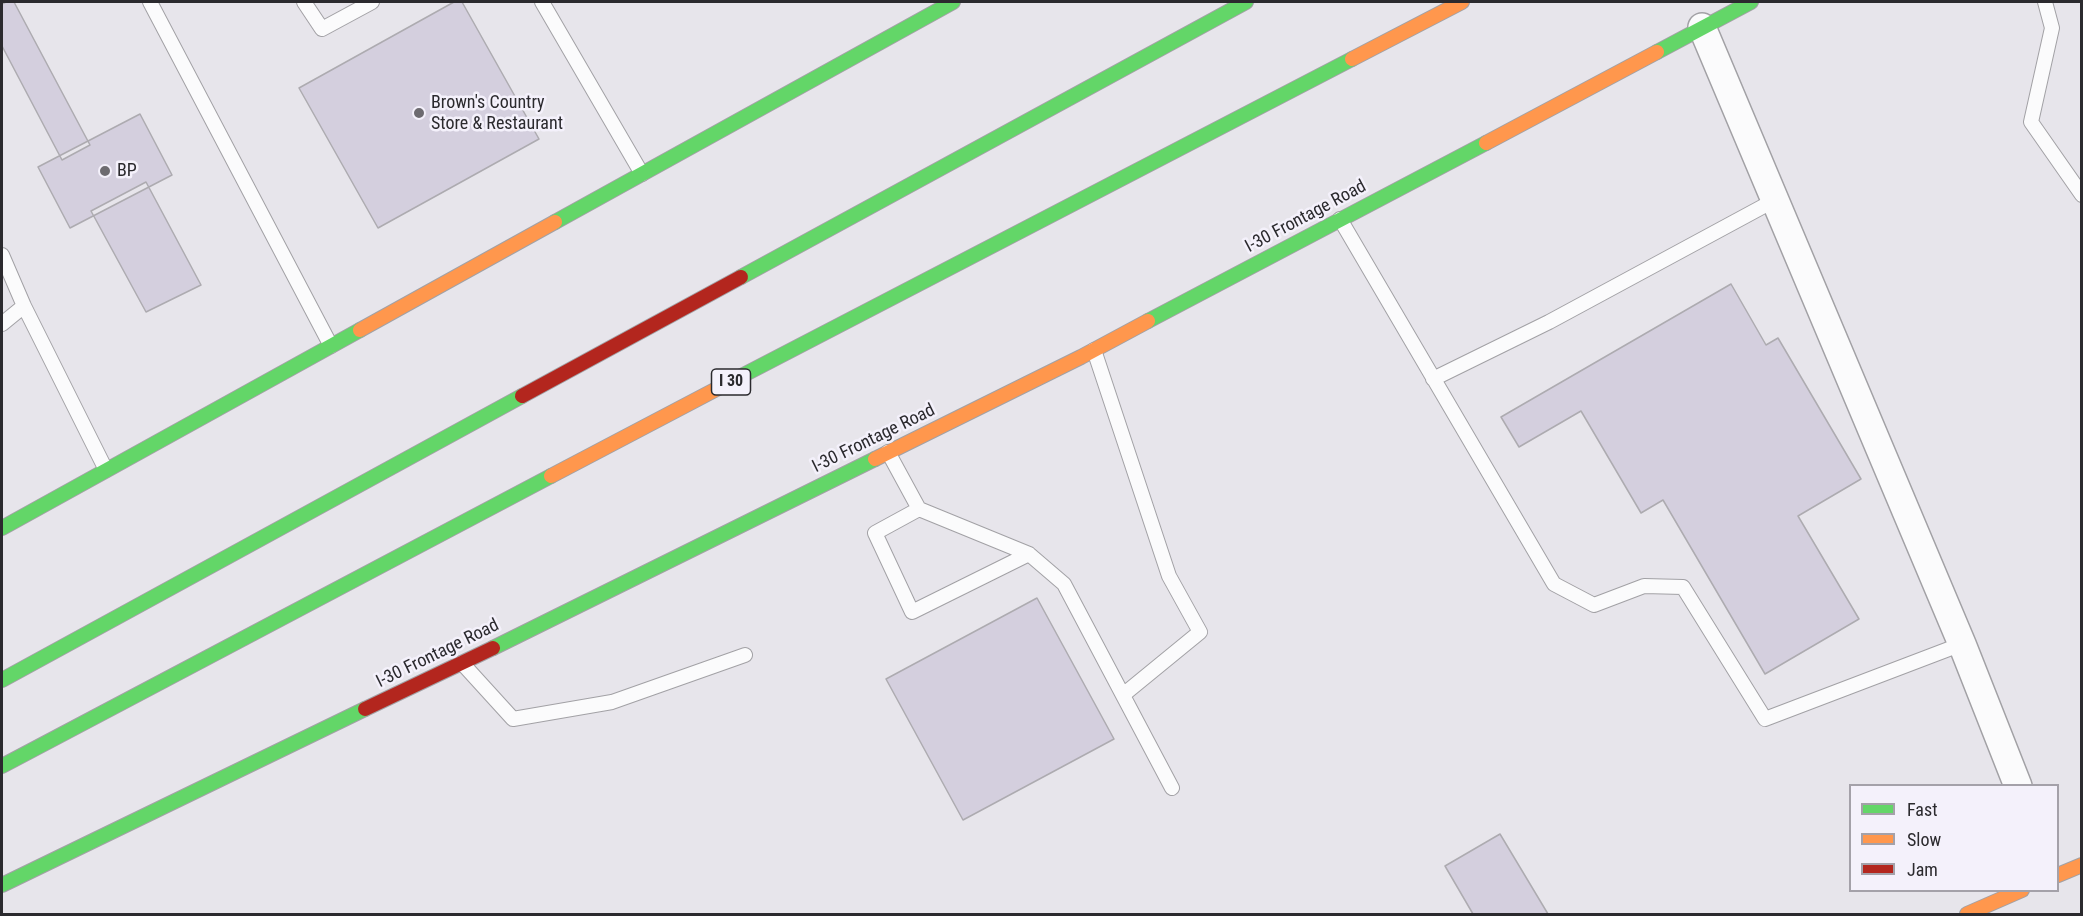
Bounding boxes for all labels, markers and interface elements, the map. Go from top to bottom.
place label: Brown's Country Store & Restaurant [431,92,563,134]
marker: Brown's Country Store & Restaurant [412,106,426,120]
place label: BP [117,160,137,182]
marker: BP [98,164,112,178]
street label: I-30 Frontage Road [1242,176,1370,258]
road number: I 30 [712,369,750,395]
street label: I-30 Frontage Road [809,400,939,478]
street label: I-30 Frontage Road [373,615,503,693]
legend [1849,784,2059,892]
text: Fast [1907,799,1938,820]
text: Slow [1907,829,1941,850]
text: Jam [1907,859,1938,880]

